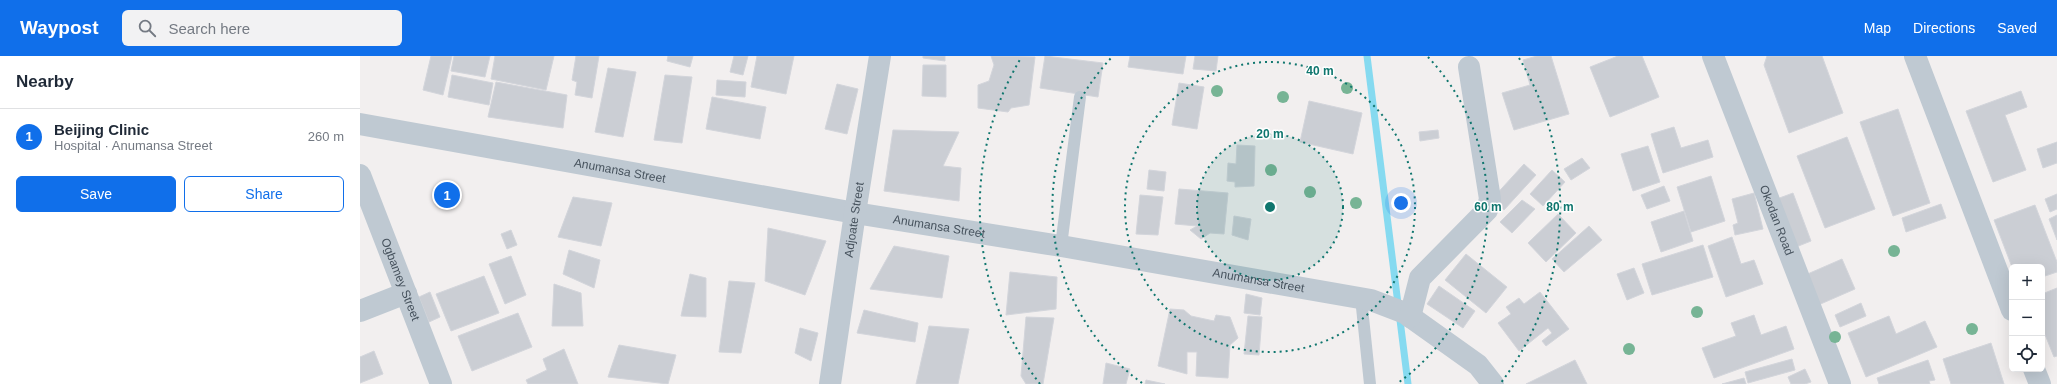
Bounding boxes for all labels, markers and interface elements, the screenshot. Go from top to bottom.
search box [122,10,402,46]
text: Waypost [20,17,98,38]
icon: search [136,17,158,39]
text: Search here [168,20,250,37]
text: Map [1864,20,1891,36]
text: Directions [1913,20,1975,36]
text: Saved [1997,20,2037,36]
text: 40 m [1306,64,1334,78]
text: Nearby [16,72,74,91]
text: Beijing Clinic [54,121,149,138]
text: 20 m [1256,127,1284,141]
text: 1 [25,129,33,144]
text: 260 m [308,129,344,144]
text: Hospital · Anumansa Street [54,138,212,153]
street label: Anumansa Street [573,156,667,186]
button: Save [16,176,176,212]
button: Share [184,176,344,212]
pin: 1 [434,180,460,210]
street label: Adjoate Street [842,180,867,258]
street label: Okodan Road [1757,183,1796,257]
your location [1391,193,1411,213]
centre of rings [1263,200,1277,214]
text: 60 m [1474,200,1502,214]
text: 80 m [1546,200,1574,214]
street label: Anumansa Street [892,212,987,241]
street label: Ogbamey Street [378,236,423,323]
map controls [2009,264,2045,372]
button: + [2009,264,2045,300]
street label: Anumansa Street [1212,266,1306,295]
button: − [2009,300,2045,336]
button: locate [2009,336,2045,372]

